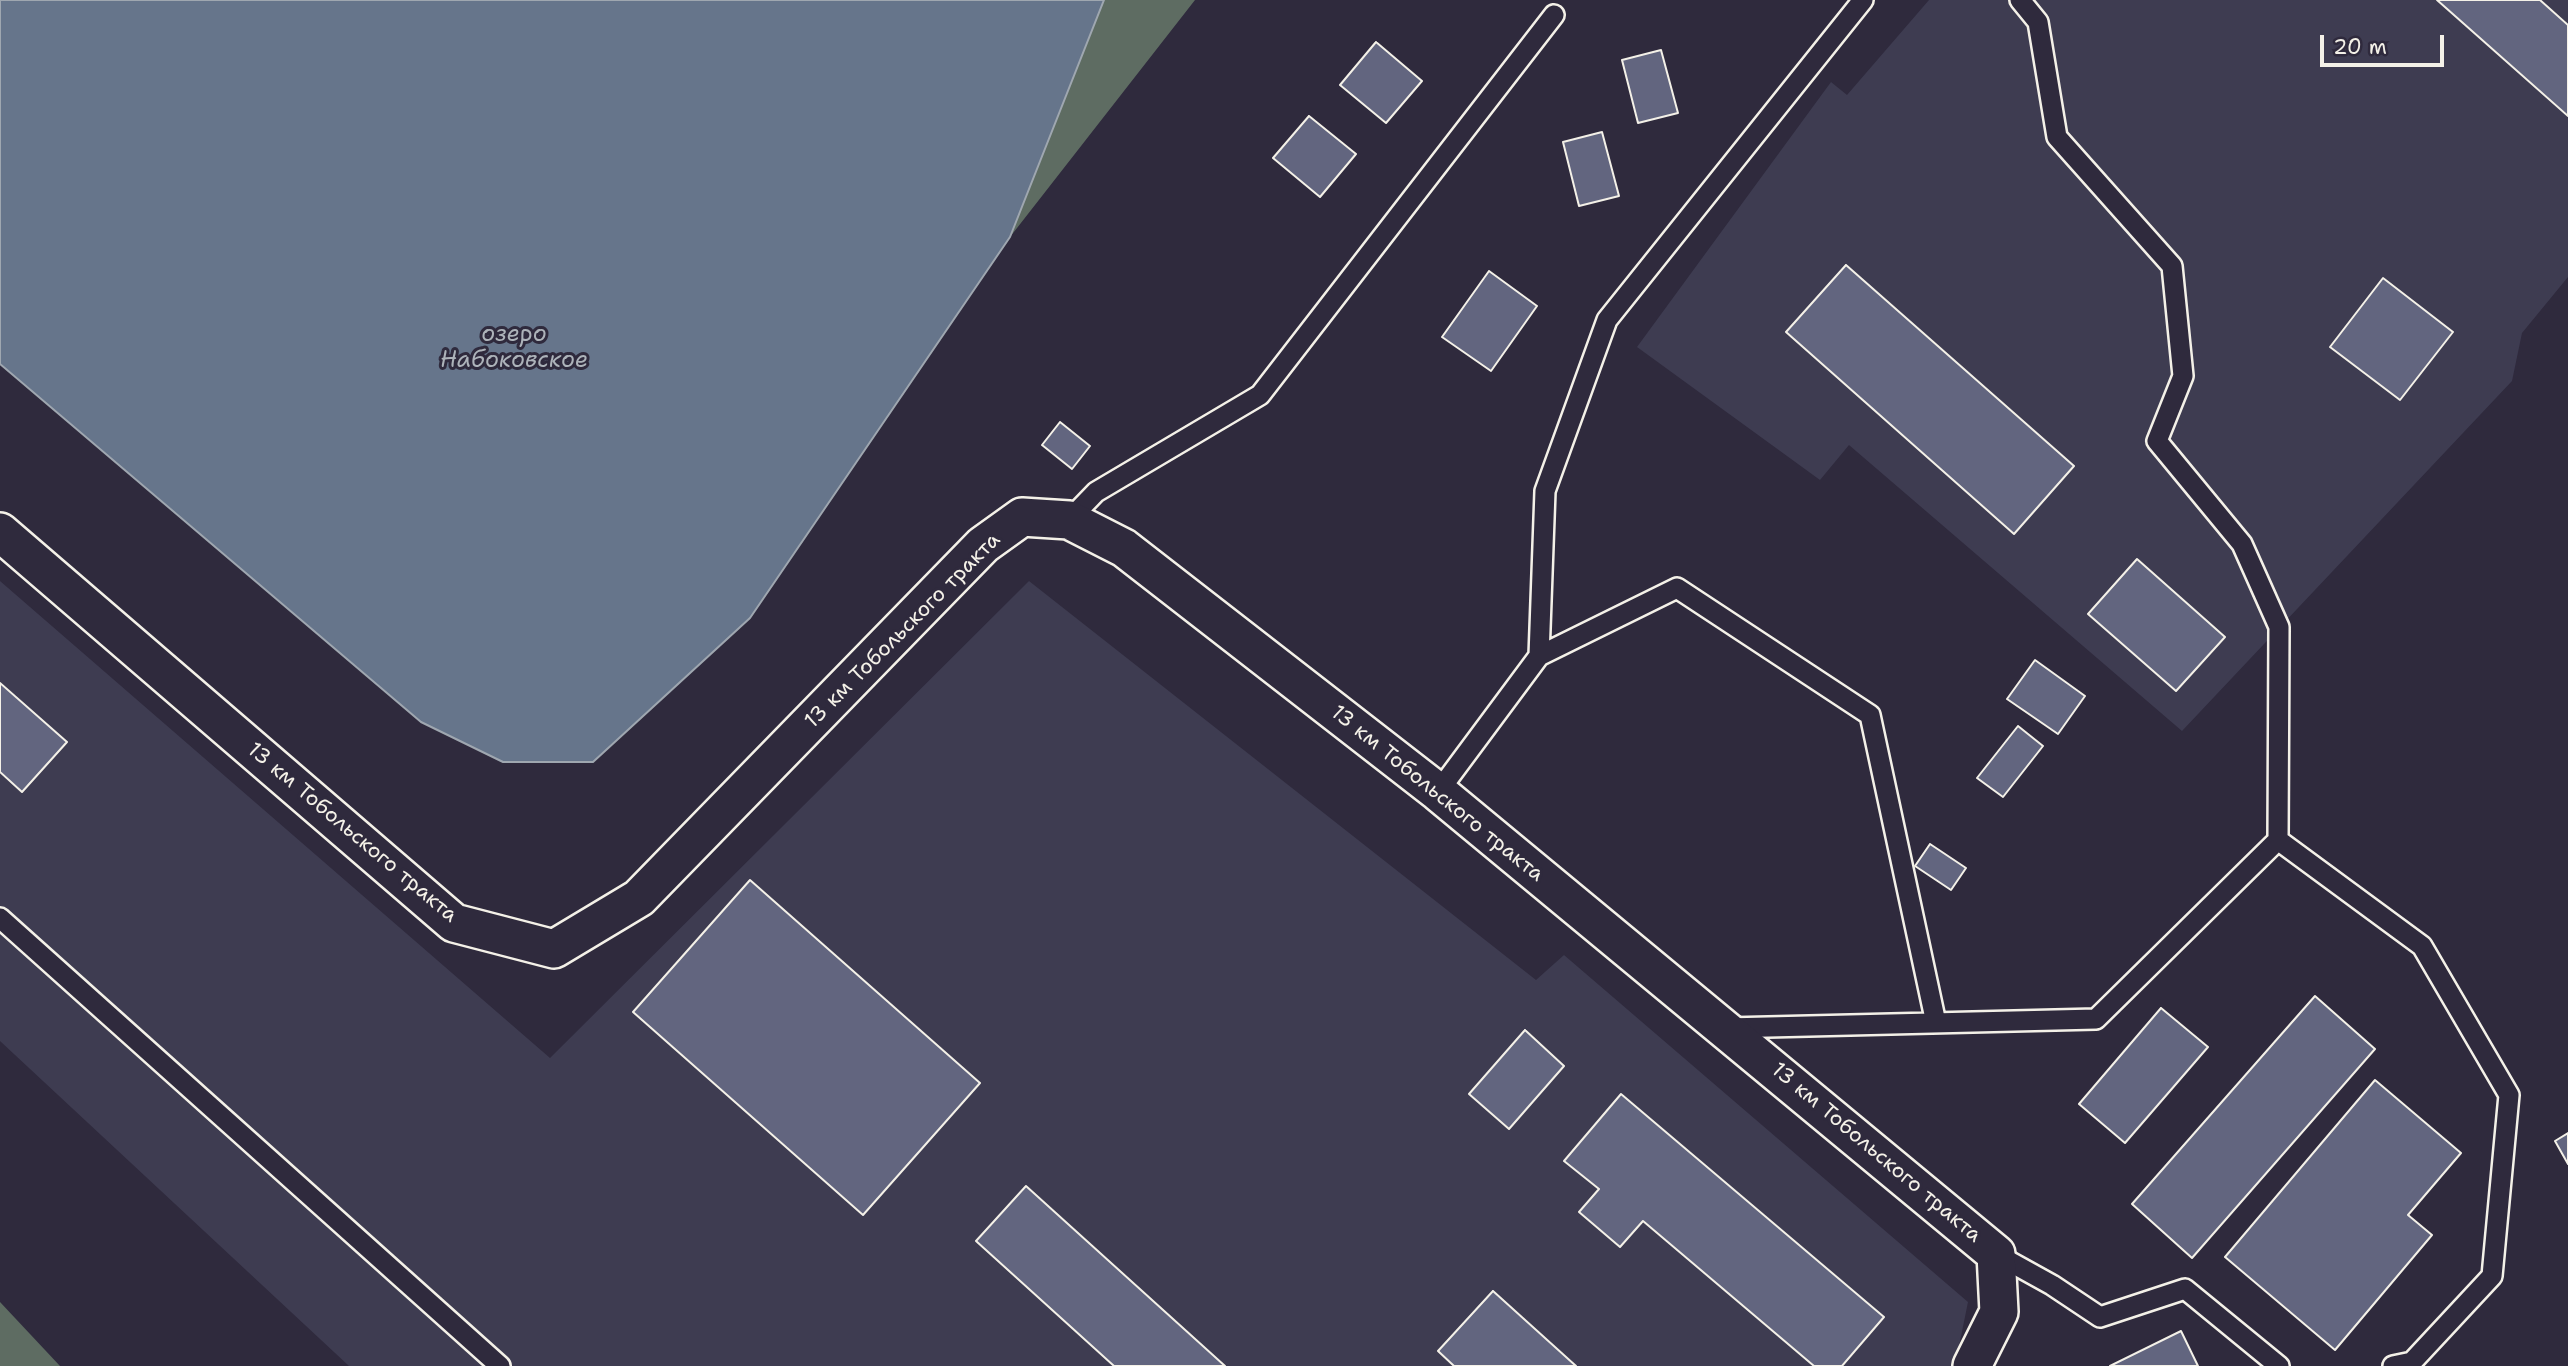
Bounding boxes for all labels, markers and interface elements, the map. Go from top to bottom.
scale bar [2323,21,2447,65]
text: 20 m [2333,33,2387,61]
water label: озеро Набоковское [440,321,588,375]
street label: 13 км Тобольского тракта [800,528,1006,734]
street label: 13 км Тобольского тракта [1326,700,1548,888]
street label: 13 км Тобольского тракта [242,738,462,928]
street label: 13 км Тобольского тракта [1766,1058,1986,1248]

